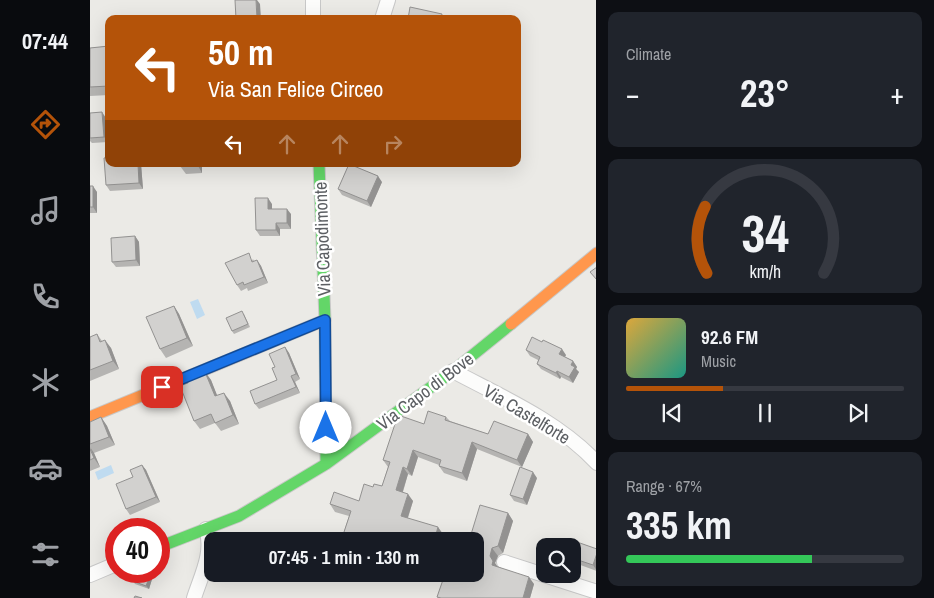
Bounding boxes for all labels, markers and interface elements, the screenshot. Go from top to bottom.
text: 07:44 [22,26,68,56]
text: 50 m [208,29,273,76]
icon: left [125,35,190,100]
text: Climate [626,43,671,65]
text: 23° [740,68,790,119]
text: Via San Felice Circeo [208,74,383,104]
text: − [626,75,639,113]
text: + [891,75,904,113]
icon: directions [28,107,63,142]
icon: left [220,130,248,158]
icon: ahead [273,130,301,158]
icon: ahead [326,130,354,158]
icon: right [379,130,407,158]
street label: Via Capodimonte [308,181,336,297]
icon: music [28,193,63,228]
text: 34 [741,198,789,268]
text: km/h [749,260,781,284]
icon: phone [28,279,63,314]
text: 92.6 FM [701,324,758,350]
street label: Via Capo di Bove [371,346,479,436]
text: Music [701,350,736,372]
icon: climate [28,365,63,400]
pin [141,366,183,408]
icon: arrive [148,373,176,401]
street label: Via Castelforte [479,378,575,450]
icon: previous [658,399,686,427]
icon: pause [751,399,779,427]
icon: next [844,399,872,427]
position arrow [299,401,351,453]
icon: car [28,451,63,486]
text: Range · 67% [626,475,702,497]
text: 335 km [626,500,732,551]
speed limit sign: 40 [105,518,170,583]
icon: filters [28,537,63,572]
map controls [536,538,581,583]
button: search [536,538,581,583]
text: 07:45 · 1 min · 130 m [269,544,419,570]

